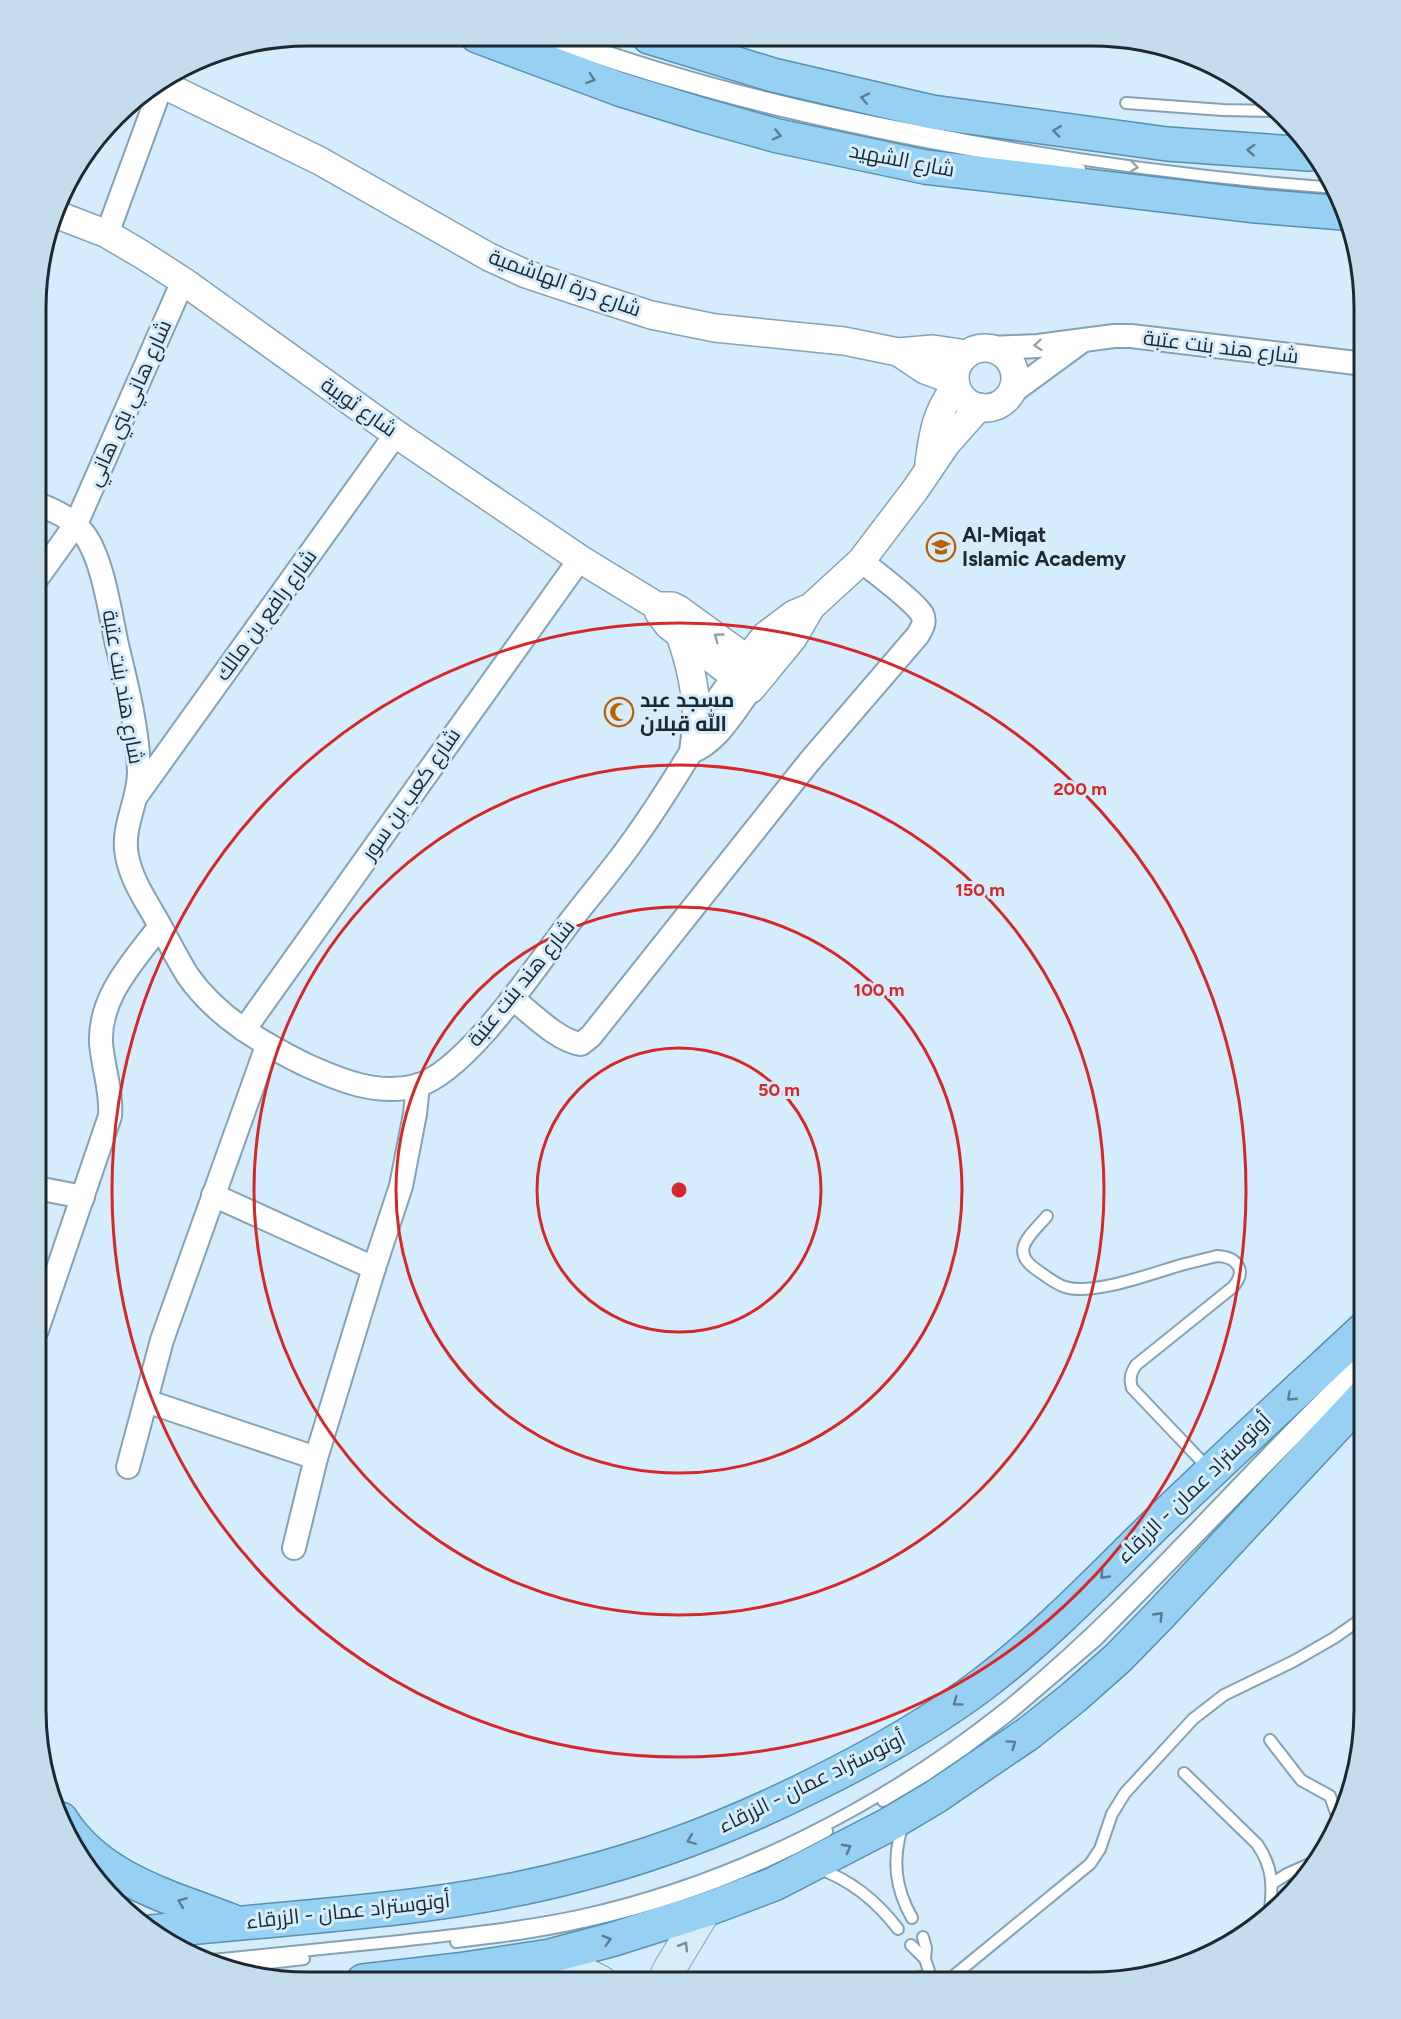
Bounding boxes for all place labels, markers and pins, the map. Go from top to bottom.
place label: Al-Miqat Islamic Academy [962,522,1127,571]
school or university icon: Al-Miqat Islamic Academy [925,531,957,563]
place label: مسجد عبد الله قبلان [640,687,734,736]
mosque icon: مسجد عبد الله قبلان [603,696,635,728]
centre of rings [669,1180,689,1200]

